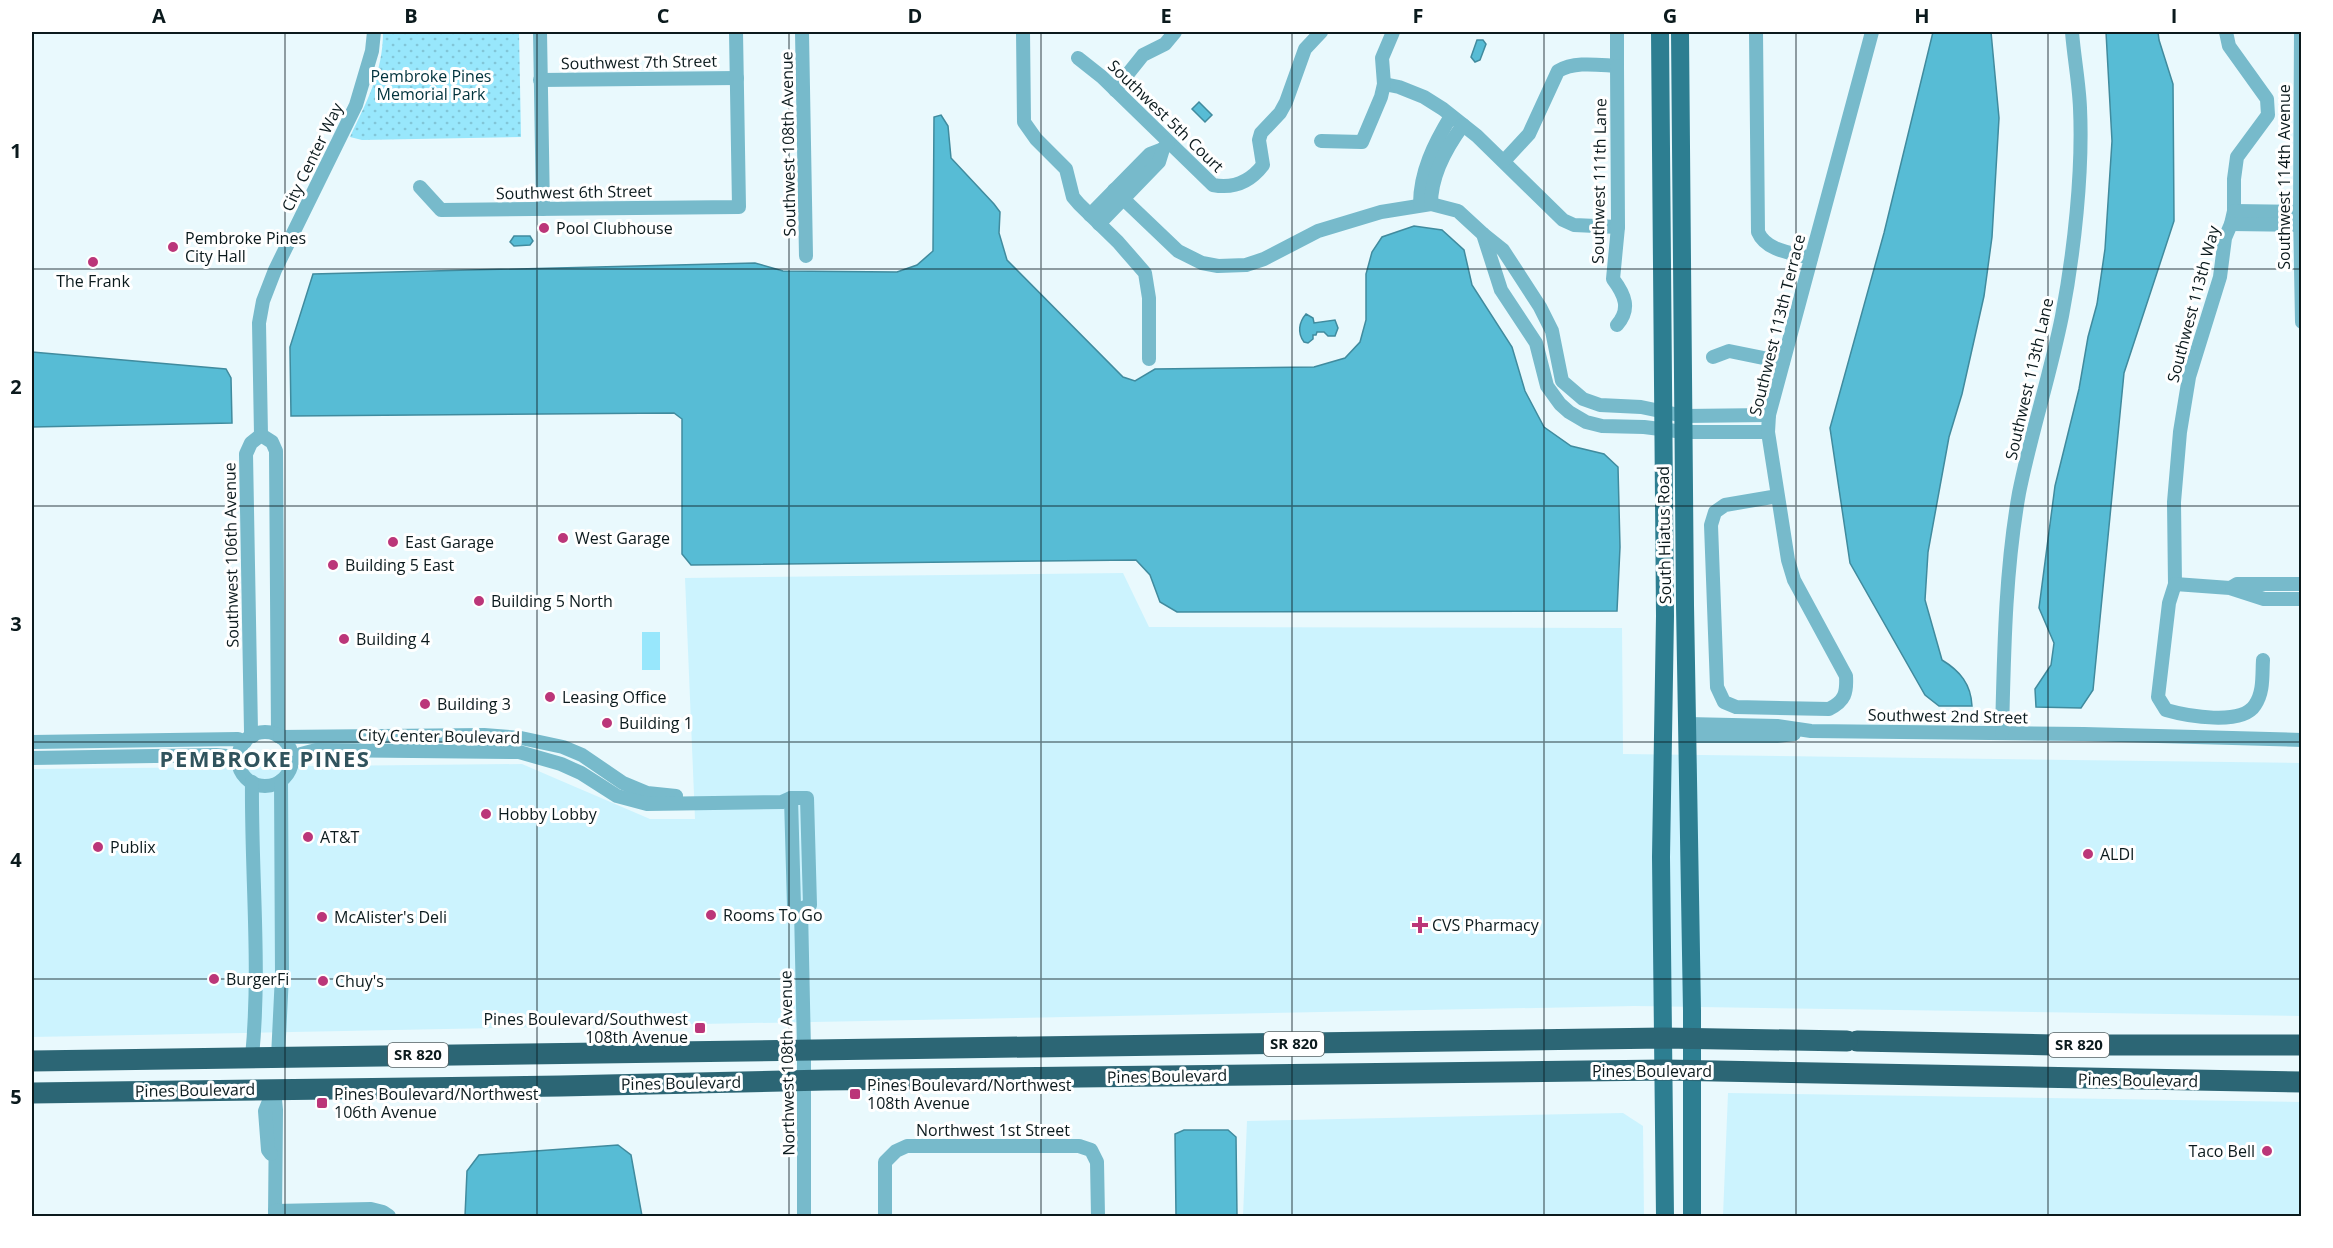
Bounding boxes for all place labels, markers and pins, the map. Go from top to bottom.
place label: Pool Clubhouse [556,217,673,239]
marker: Pool Clubhouse [537,221,551,235]
place label: Pembroke Pines City Hall [185,227,306,267]
marker: Pembroke Pines City Hall [166,240,180,254]
marker: The Frank [86,255,100,269]
place label: The Frank [56,270,130,292]
place label: West Garage [575,527,670,549]
place label: East Garage [405,531,494,553]
marker: West Garage [556,531,570,545]
marker: East Garage [386,535,400,549]
place label: Building 5 East [345,554,454,576]
marker: Building 5 East [326,558,340,572]
place label: Building 5 North [491,590,613,612]
marker: Building 5 North [472,594,486,608]
place label: Building 4 [356,628,430,650]
marker: Building 4 [337,632,351,646]
place label: Leasing Office [562,686,666,708]
marker: Leasing Office [543,690,557,704]
place label: Building 3 [437,693,511,715]
marker: Building 3 [418,697,432,711]
place label: Building 1 [619,712,693,734]
marker: Building 1 [600,716,614,730]
place label: Hobby Lobby [498,803,598,825]
marker: Hobby Lobby [479,807,493,821]
place label: AT&T [320,826,360,848]
marker: AT&T [301,830,315,844]
place label: Publix [110,836,156,858]
marker: Publix [91,840,105,854]
place label: ALDI [2100,843,2135,865]
marker: ALDI [2081,847,2095,861]
place label: Rooms To Go [723,904,823,926]
place label: McAlister's Deli [334,906,447,928]
marker: Rooms To Go [704,908,718,922]
marker: McAlister's Deli [315,910,329,924]
place label: CVS Pharmacy [1432,914,1540,936]
marker: CVS Pharmacy [1413,918,1427,932]
place label: BurgerFi [226,968,289,990]
place label: Chuy's [335,970,384,992]
marker: BurgerFi [207,972,221,986]
marker: Chuy's [316,974,330,988]
place label: Pines Boulevard/Southwest 108th Avenue [483,1008,688,1048]
marker: Pines Boulevard/Southwest 108th Avenue [693,1021,707,1035]
place label: Pines Boulevard/Northwest 108th Avenue [867,1074,1072,1114]
place label: Pines Boulevard/Northwest 106th Avenue [334,1083,539,1123]
marker: Pines Boulevard/Northwest 108th Avenue [848,1087,862,1101]
marker: Pines Boulevard/Northwest 106th Avenue [315,1096,329,1110]
place label: Taco Bell [2188,1140,2255,1162]
marker: Taco Bell [2260,1144,2274,1158]

